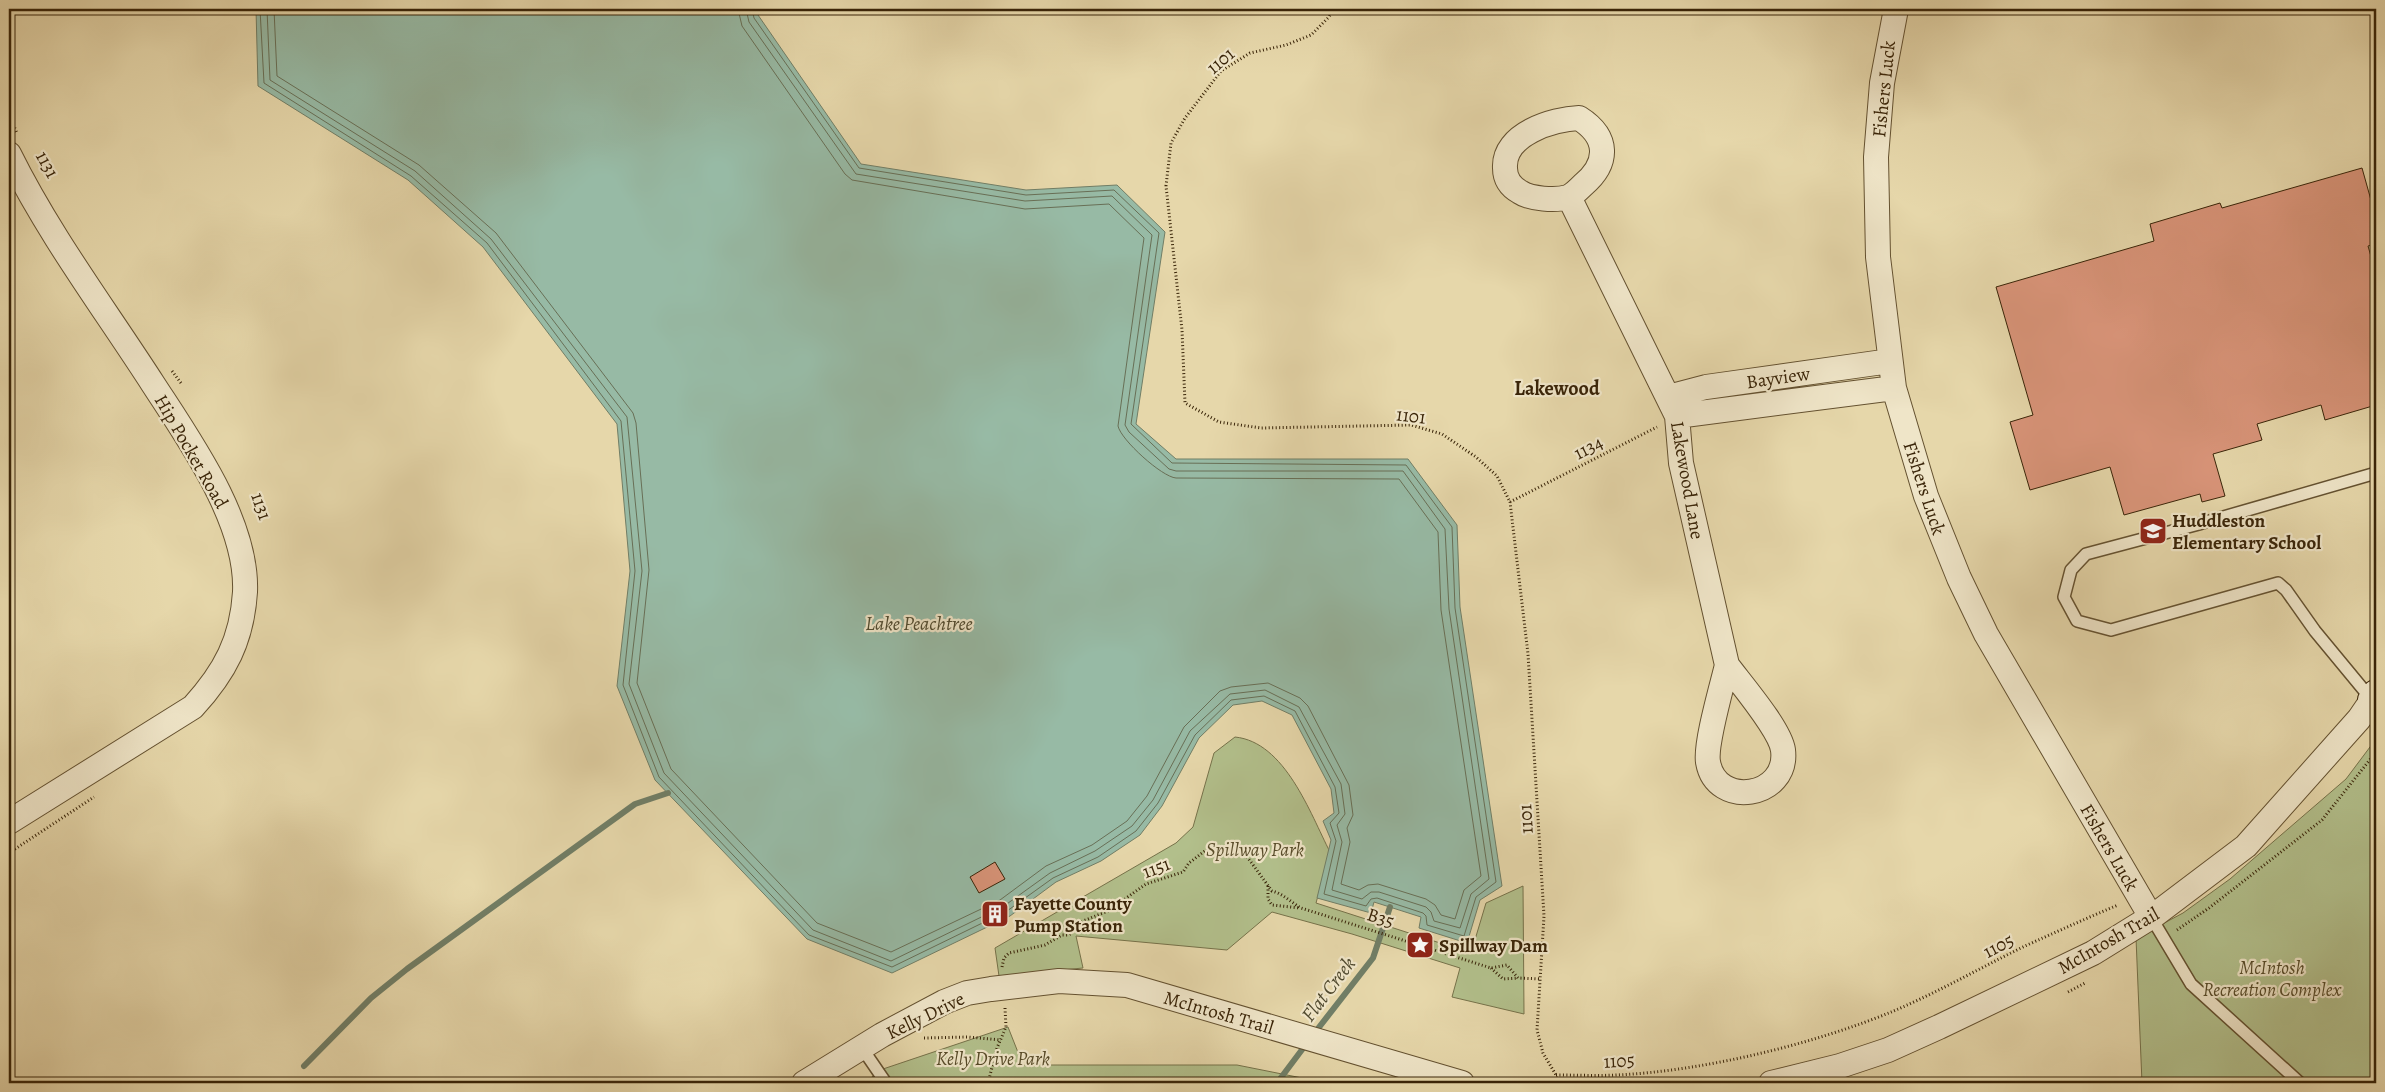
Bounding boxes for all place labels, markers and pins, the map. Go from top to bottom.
place label: Huddleston Elementary School [2172,508,2321,556]
school or university icon: Huddleston Elementary School [2138,516,2168,546]
place label: Fayette County Pump Station [1014,891,1133,939]
building icon: Fayette County Pump Station [980,899,1010,929]
place icon: Spillway Dam [1405,930,1435,960]
place label: Spillway Dam [1439,933,1548,959]

